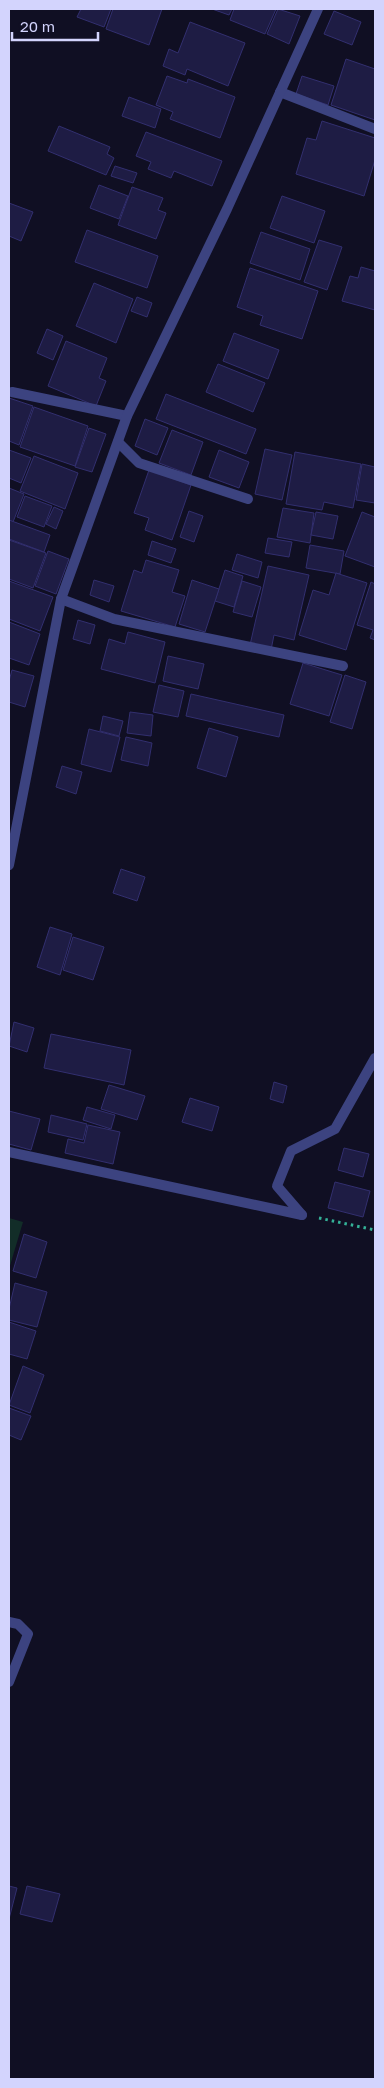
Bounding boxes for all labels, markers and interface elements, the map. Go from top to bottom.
scale bar [12,10,99,42]
text: 20 m [20,17,55,35]

